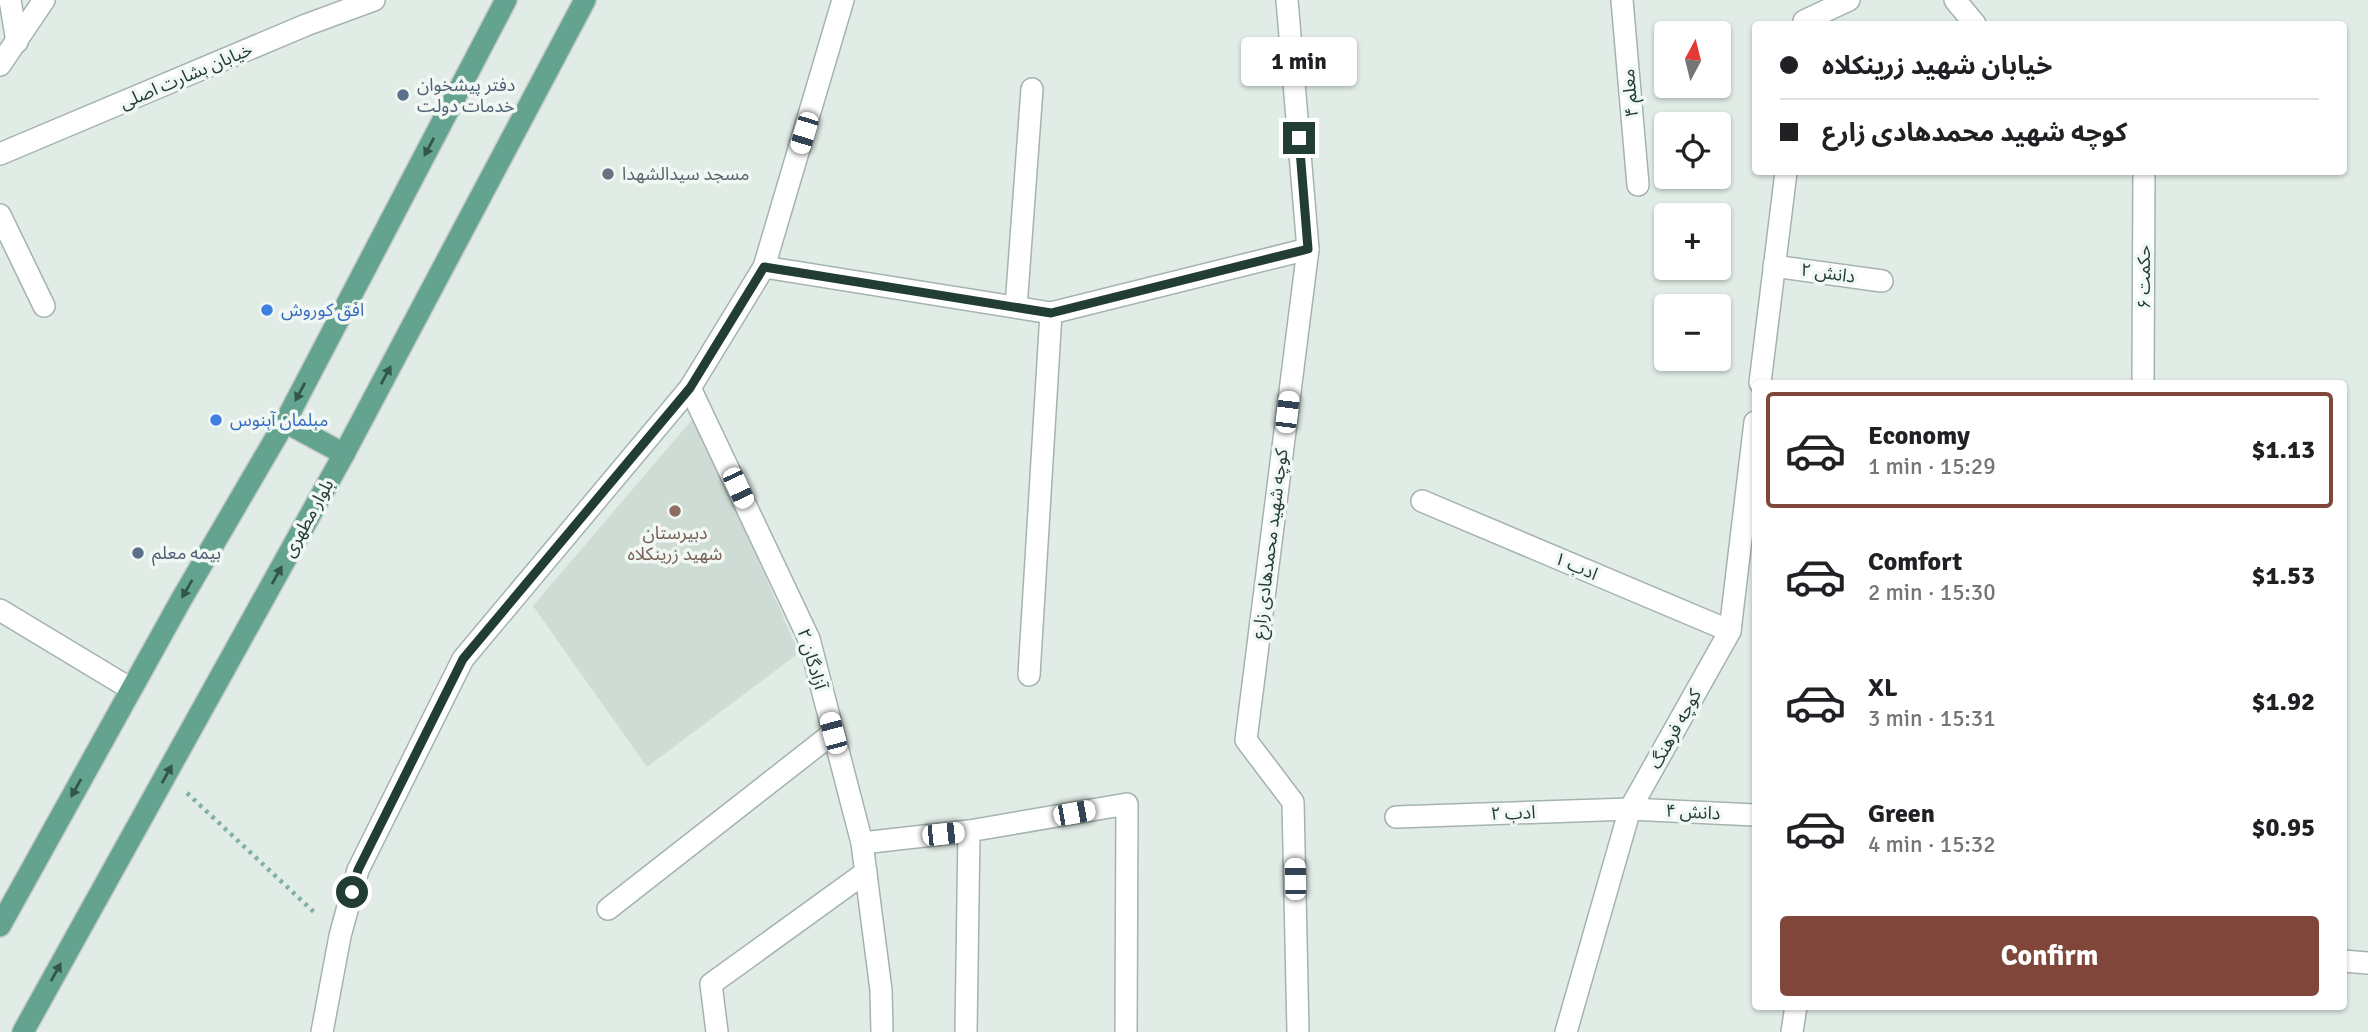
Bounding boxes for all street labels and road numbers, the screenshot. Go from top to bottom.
street label: خیابان بشارت اصلی [116,38,256,114]
street label: معلم ۴ [1617,68,1645,118]
street label: حکمت ۶ [2133,245,2155,309]
street label: دانش ۲ [1799,258,1857,288]
street label: کوچه شهید محمدهادی زارع [1247,447,1296,641]
street label: بلوار مطهری [278,475,338,561]
street label: ادب ۱ [1551,547,1601,585]
street label: آزادگان ۲ [792,626,832,693]
street label: کوچه فرهنگ [1644,685,1706,773]
street label: دانش ۴ [1665,800,1721,824]
street label: ادب ۲ [1490,801,1536,825]

